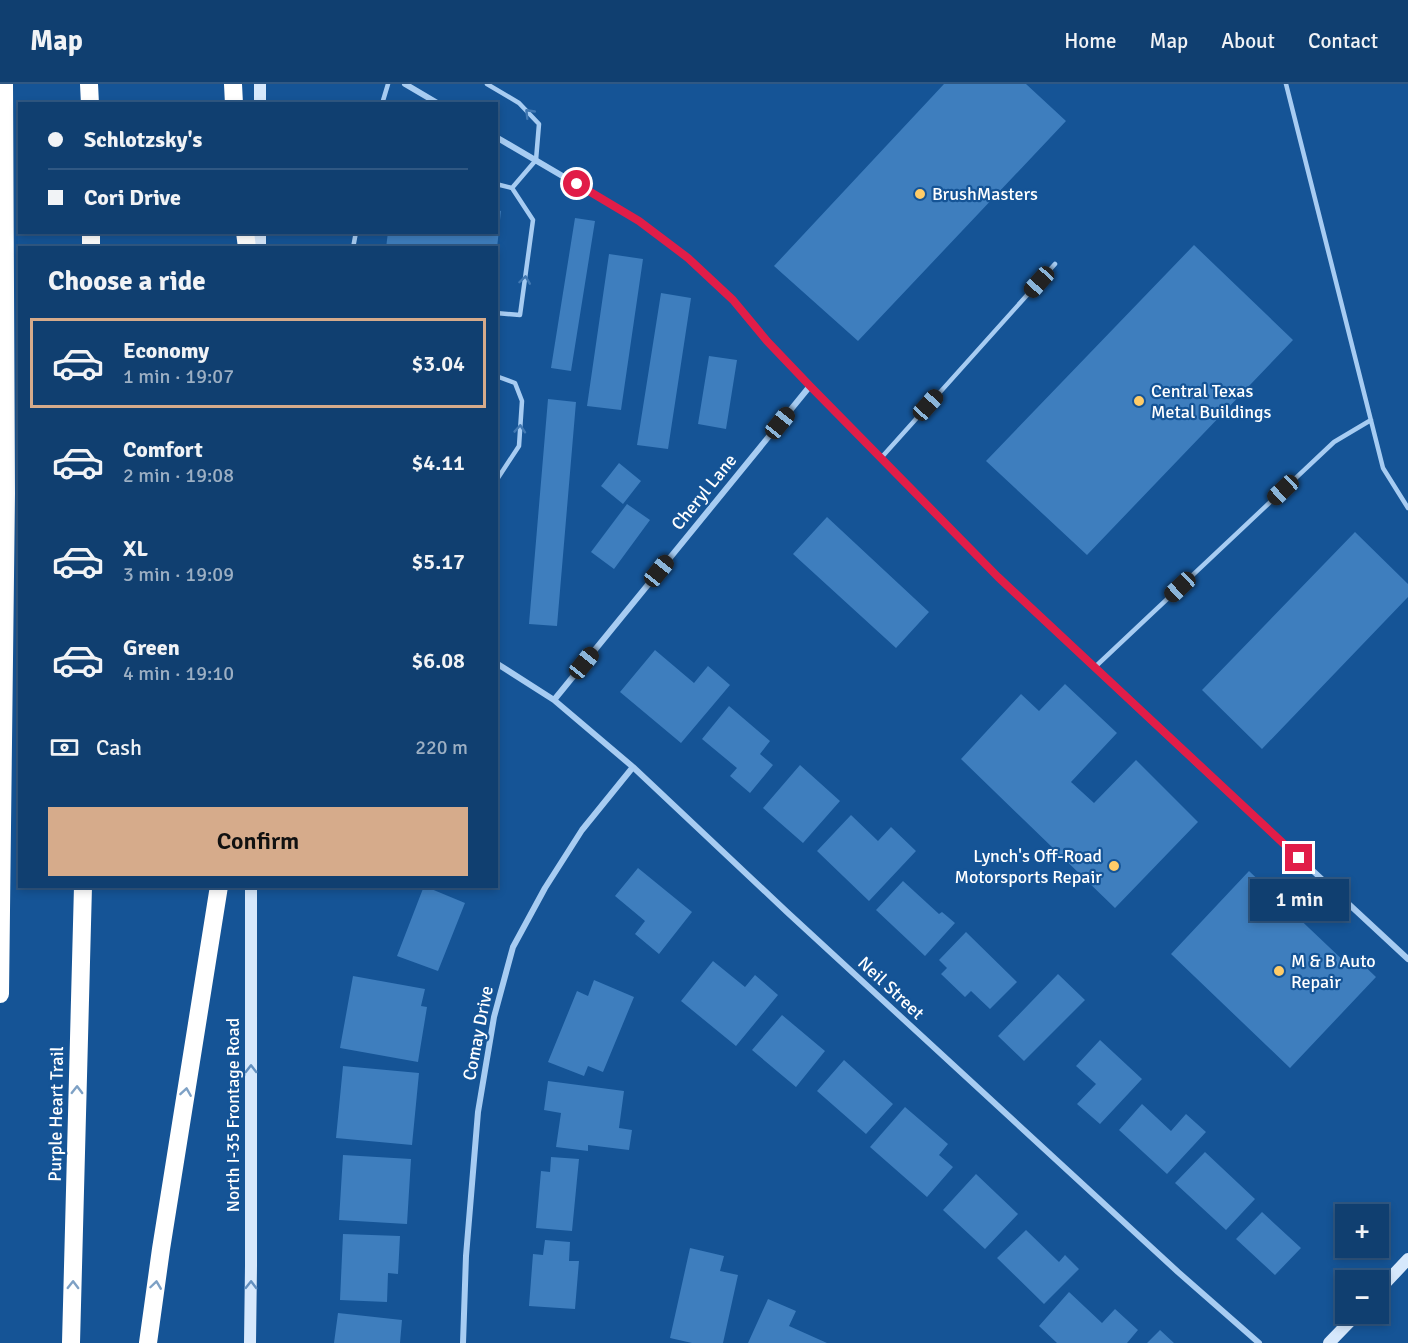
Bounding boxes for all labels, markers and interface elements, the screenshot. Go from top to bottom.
text: Map [30,24,83,58]
text: Home [1064,28,1117,54]
text: Map [1150,28,1188,54]
text: About [1221,28,1275,54]
text: Contact [1308,28,1378,54]
one-way arrow [525,110,536,120]
text: Schlotzsky's [84,126,202,153]
route start [563,170,590,197]
place label: BrushMasters [932,183,1038,205]
text: Cori Drive [84,184,181,211]
marker: BrushMasters [913,187,927,201]
car [1020,263,1058,301]
text: Choose a ride [48,265,206,298]
one-way arrow [518,275,530,285]
icon: car [51,336,105,390]
text: Economy [123,337,209,364]
text: $3.04 [411,350,465,377]
text: 1 min · 19:07 [123,364,234,389]
place label: Central Texas Metal Buildings [1151,380,1272,423]
car [909,386,947,424]
marker: Central Texas Metal Buildings [1132,394,1146,408]
car [762,403,798,443]
one-way arrow [513,425,526,434]
icon: car [51,435,105,489]
text: Comfort [123,436,203,463]
text: $4.11 [411,449,465,476]
street label: Cheryl Lane [667,449,741,535]
text: 2 min · 19:08 [123,463,234,488]
car [1264,471,1302,509]
icon: car [51,534,105,588]
text: XL [123,535,148,562]
text: $5.17 [411,548,465,575]
car [641,551,677,591]
text: 3 min · 19:09 [123,562,234,587]
car [1161,568,1199,606]
icon: car [51,633,105,687]
text: Green [123,634,180,661]
car [566,643,602,683]
text: $6.08 [411,647,465,674]
text: 4 min · 19:10 [123,661,234,686]
icon: cash [48,731,81,764]
text: Cash [96,734,142,761]
text: 220 m [415,735,468,760]
button: Confirm [48,807,468,876]
route end [1285,844,1312,871]
place label: Lynch's Off-Road Motorsports Repair [954,845,1102,888]
marker: Lynch's Off-Road Motorsports Repair [1107,859,1121,873]
callout: 1 min [1250,879,1348,921]
text: 1 min [1276,887,1323,912]
place label: M & B Auto Repair [1291,950,1376,993]
street label: Neil Street [853,952,929,1024]
marker: M & B Auto Repair [1272,964,1286,978]
street label: Comay Drive [458,984,498,1082]
street label: North I-35 Frontage Road [222,1018,244,1212]
street label: Purple Heart Trail [44,1046,68,1182]
one-way arrow [245,1064,257,1073]
one-way arrow [71,1085,84,1094]
one-way arrow [180,1088,192,1097]
map controls [1335,1204,1389,1324]
button: + [1335,1204,1389,1258]
button: − [1335,1270,1389,1324]
one-way arrow [66,1280,79,1289]
one-way arrow [149,1280,161,1290]
one-way arrow [245,1280,257,1289]

